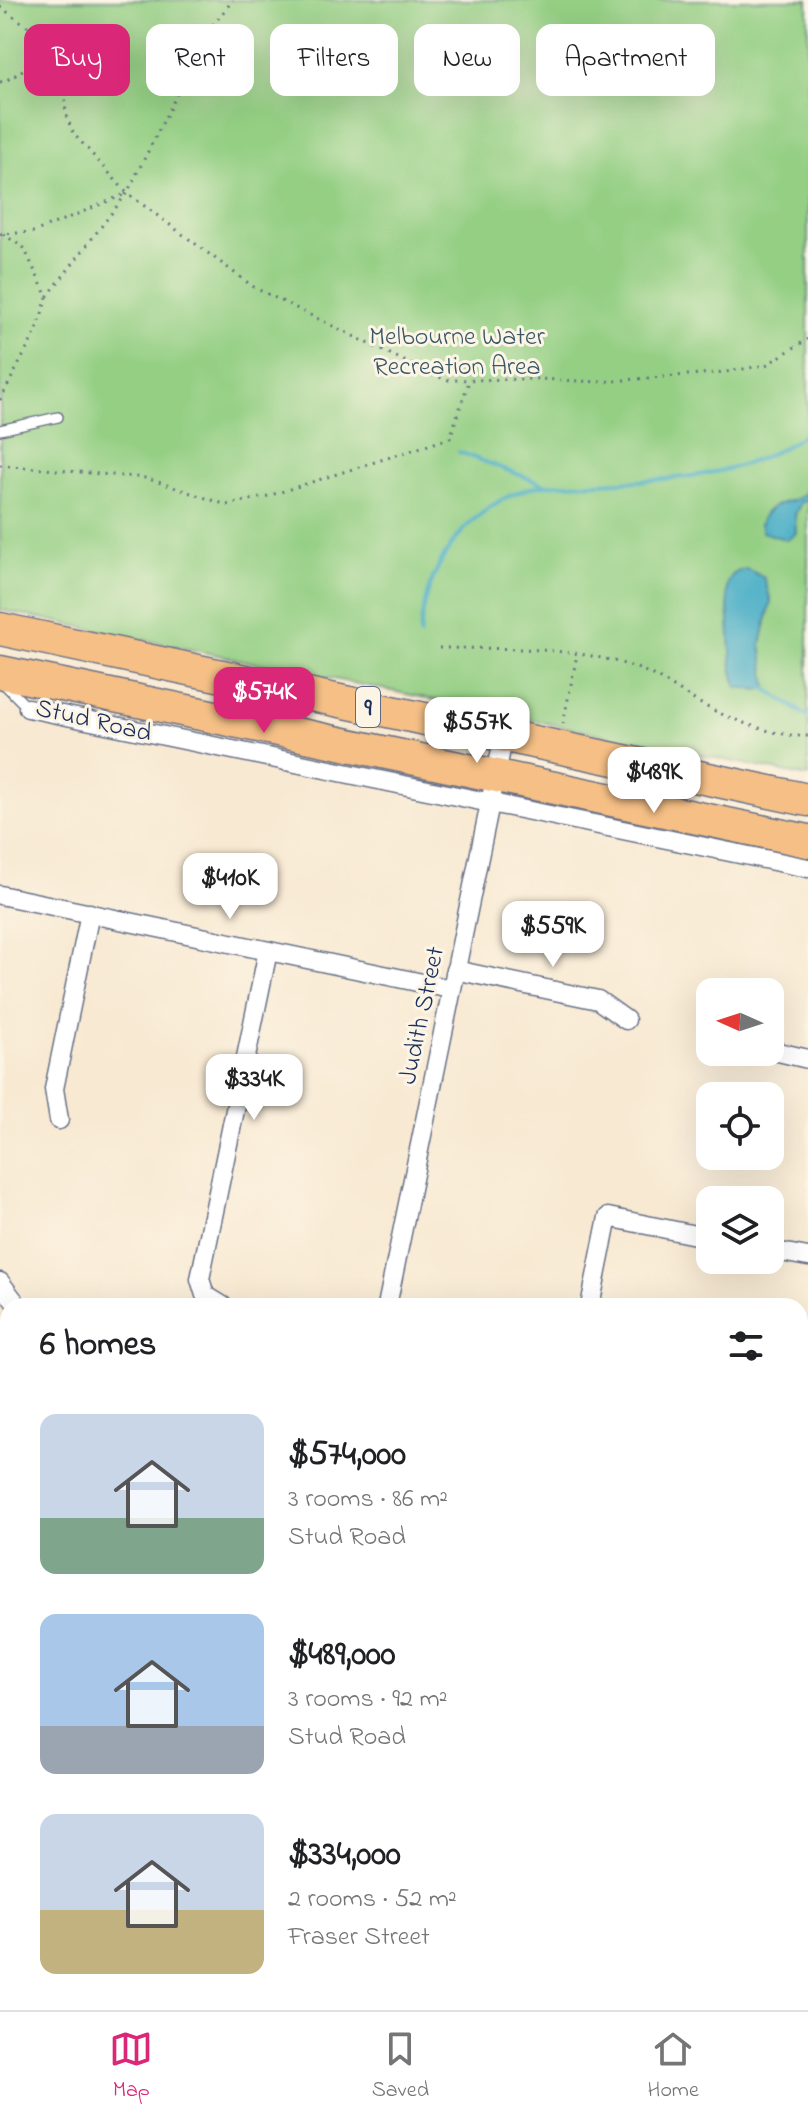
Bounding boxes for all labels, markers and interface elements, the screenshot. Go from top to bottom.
chip: Buy [24,24,130,96]
chip: Rent [146,24,254,96]
chip: Filters [270,24,398,96]
chip: New [414,24,520,96]
chip: Apartment [536,24,715,96]
park label: Melbourne Water Recreation Area [369,319,546,387]
pin: $574K [208,667,320,735]
text: $574K [232,674,296,712]
road number: 9 [356,687,380,727]
street label: Stud Road [32,690,155,754]
pin: $557K [421,697,533,765]
text: $557K [443,704,511,742]
pin: $489K [598,747,710,815]
text: $489K [626,754,682,792]
pin: $410K [174,853,286,921]
text: $410K [201,860,259,898]
pin: $559K [497,901,609,969]
text: $559K [520,908,586,946]
street label: Judith Street [390,943,456,1088]
north arrow [696,978,784,1066]
map controls [696,978,784,1274]
pin: $334K [198,1054,310,1122]
text: $334K [224,1061,284,1099]
button: locate [696,1082,784,1170]
button: layers [696,1186,784,1274]
text: 6 homes [40,1321,156,1371]
icon: filters [724,1324,768,1368]
text: $574,000 [288,1431,406,1481]
icon: home [104,1446,200,1542]
text: 3 rooms · 86 m² [288,1481,448,1519]
text: Stud Road [288,1519,406,1557]
text: $489,000 [288,1631,395,1681]
icon: home [104,1646,200,1742]
text: 3 rooms · 92 m² [288,1681,447,1719]
text: Stud Road [288,1719,406,1757]
text: $334,000 [288,1831,401,1881]
icon: home [104,1846,200,1942]
text: 2 rooms · 52 m² [288,1881,457,1919]
text: Fraser Street [288,1919,430,1957]
tab: Map [109,2027,153,2107]
tab: Saved [372,2027,429,2107]
tab: Home [648,2027,699,2107]

